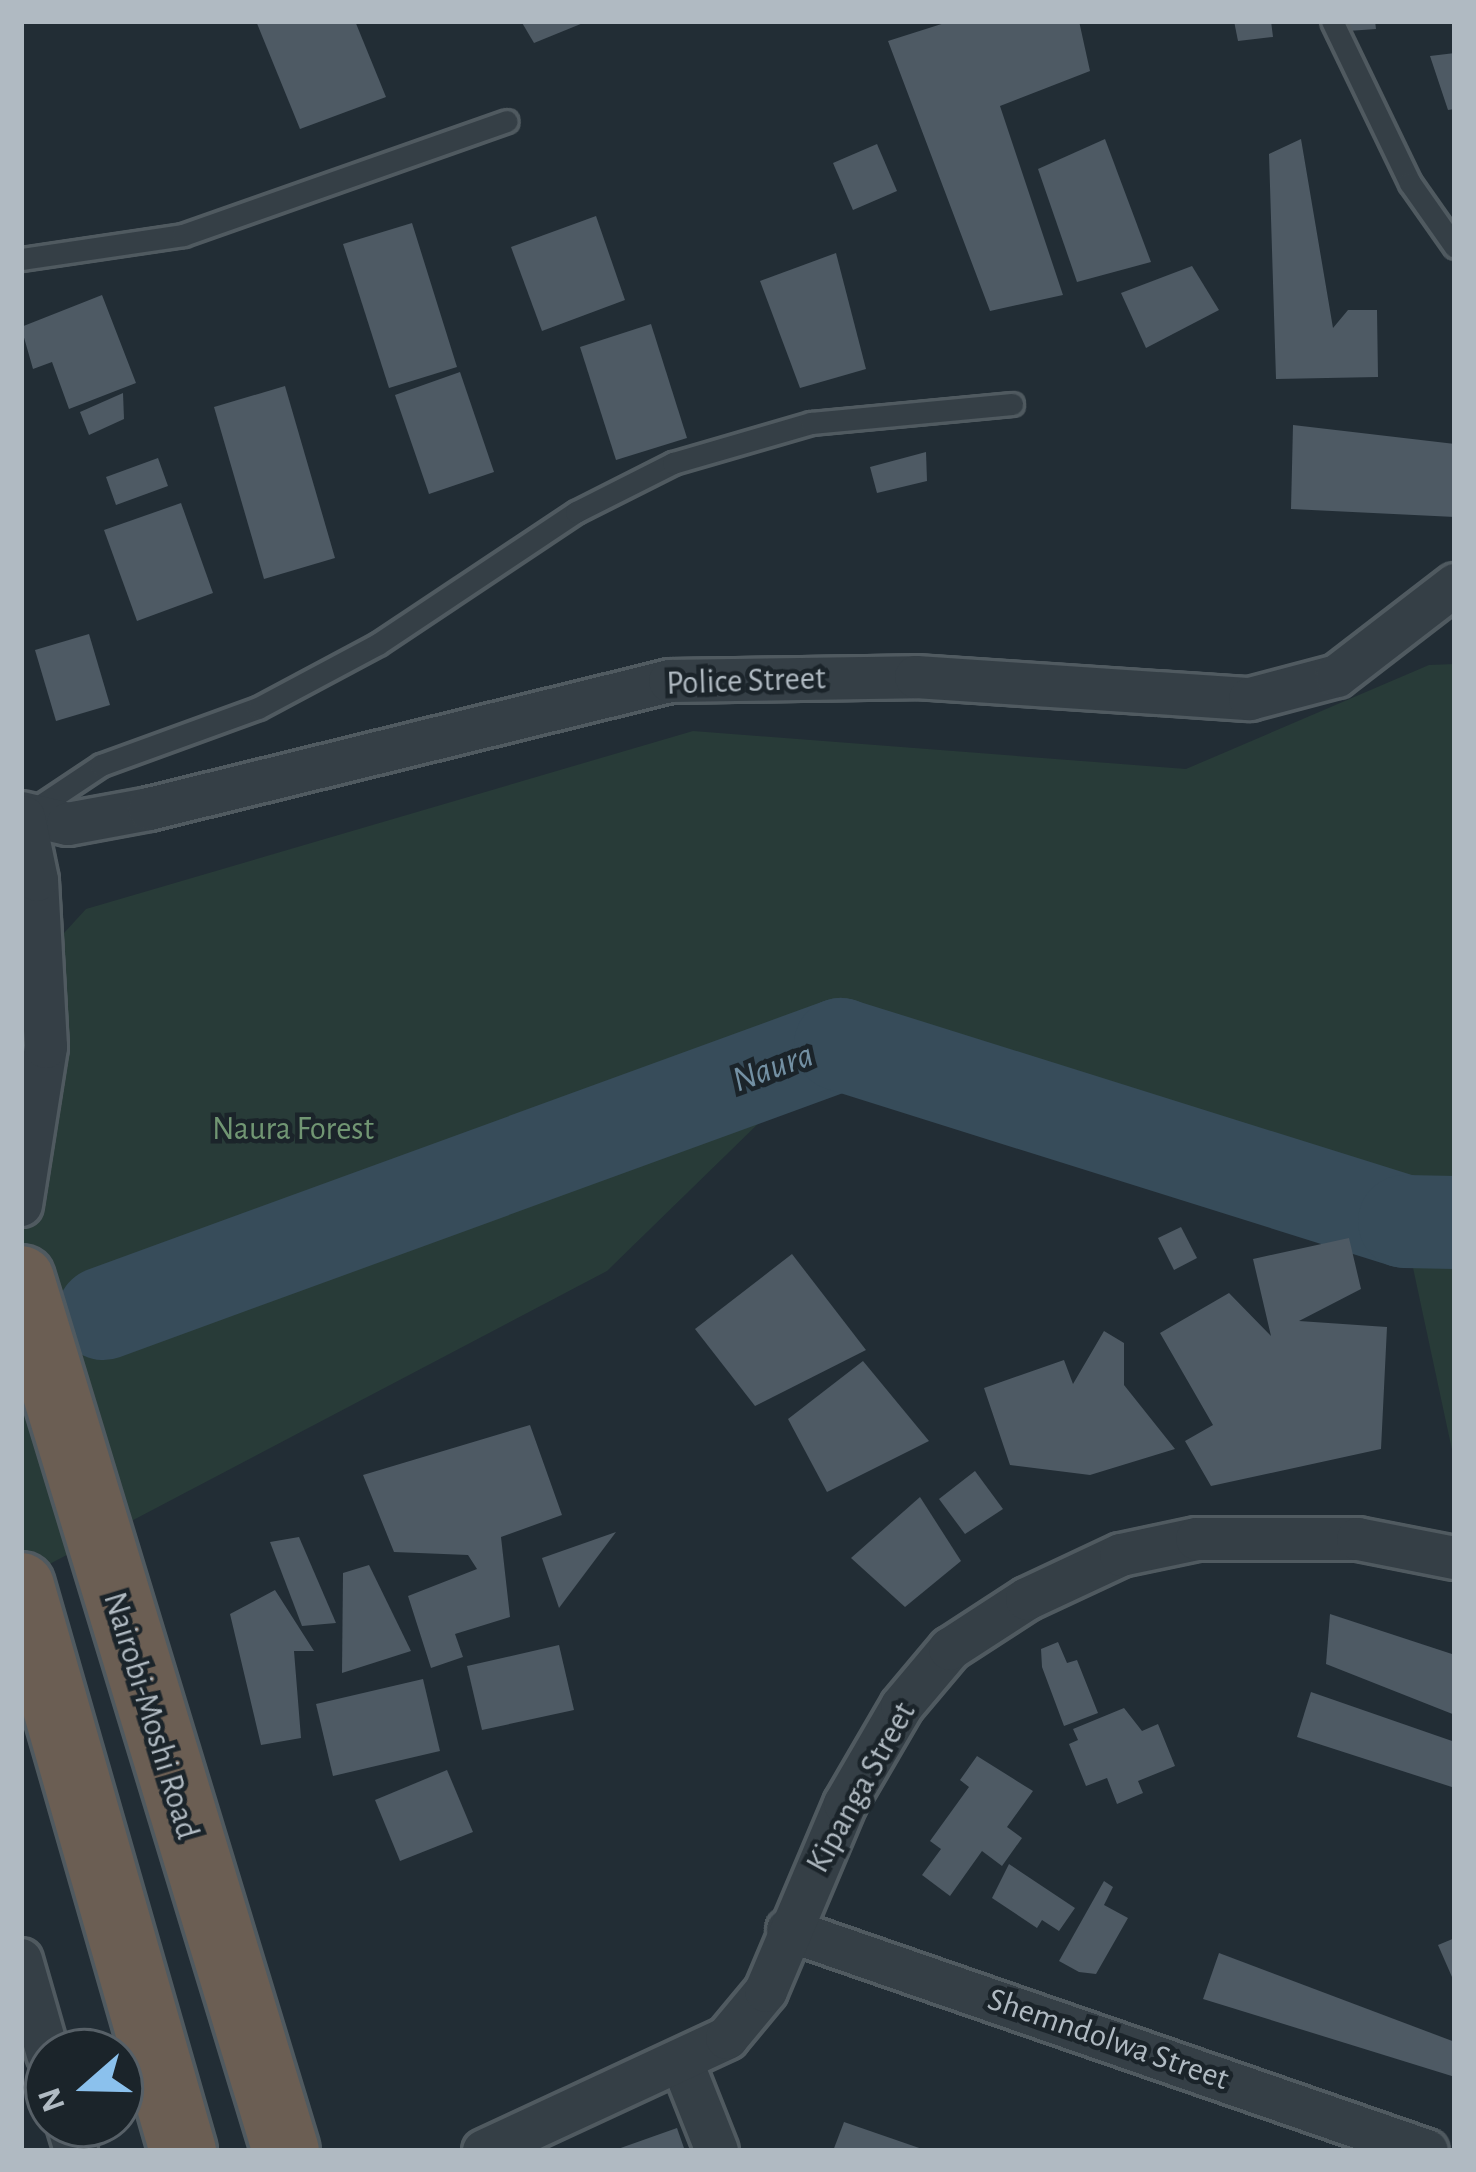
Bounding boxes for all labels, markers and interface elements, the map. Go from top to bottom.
street label: Police Street [666,659,826,705]
water label: Naura [727,1033,819,1103]
park label: Naura Forest [212,1110,374,1150]
street label: Nairobi-Moshi Road [94,1588,206,1844]
street label: Kipanga Street [799,1696,925,1880]
street label: Shemndolwa Street [982,1980,1234,2100]
north arrow [24,2028,144,2148]
text: N [33,2083,72,2116]

